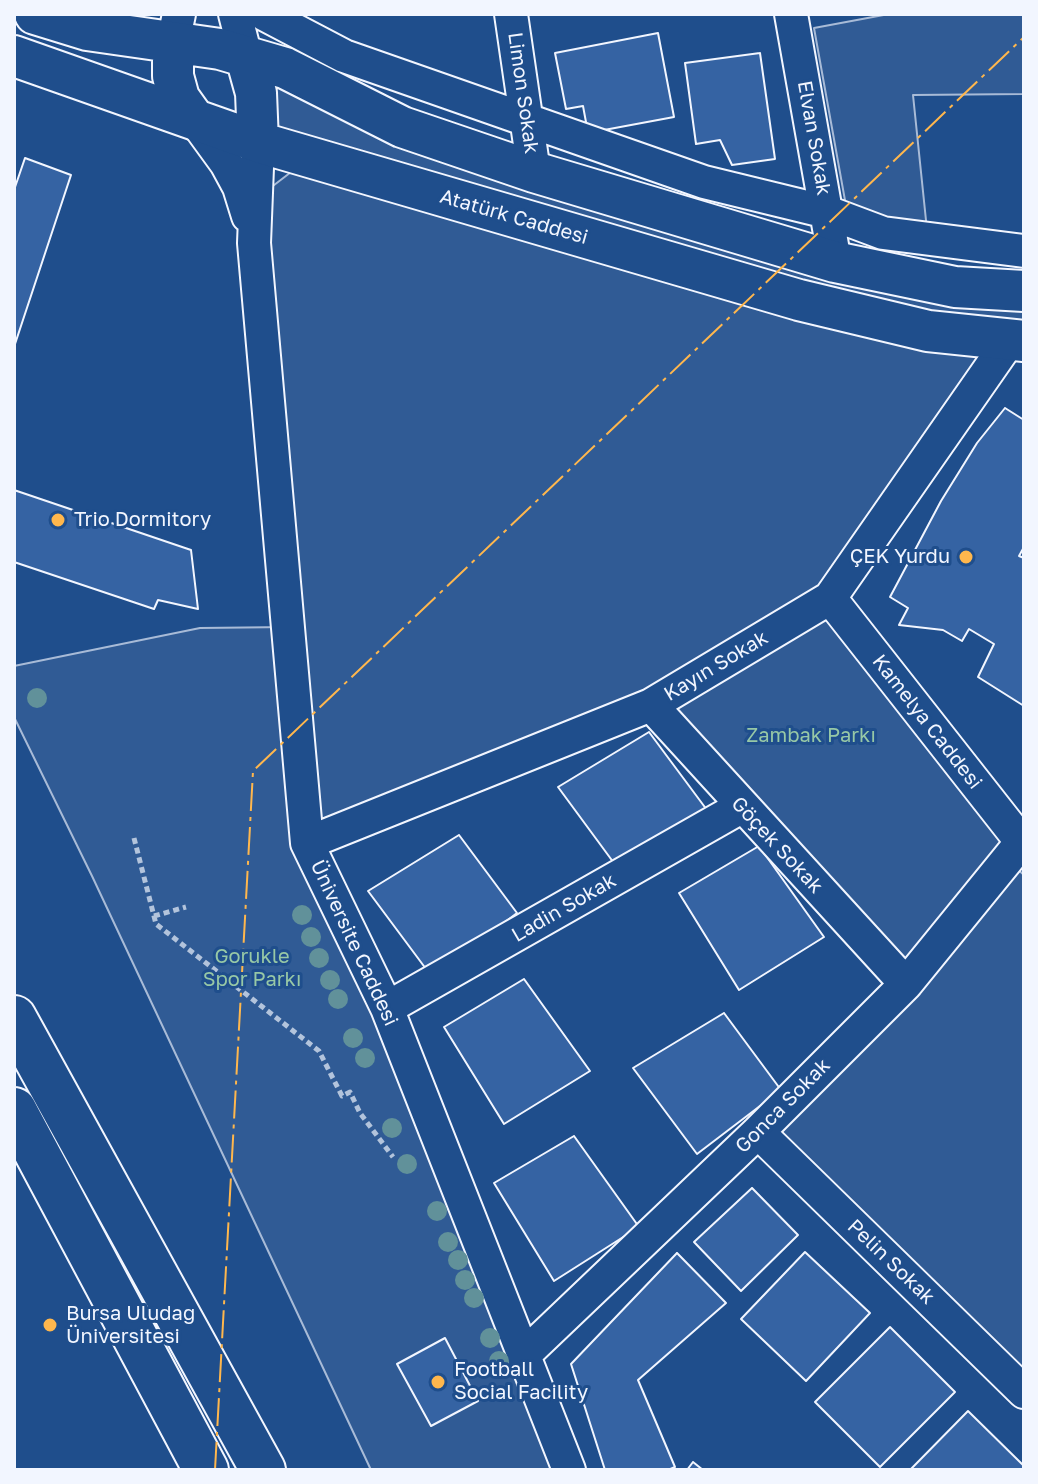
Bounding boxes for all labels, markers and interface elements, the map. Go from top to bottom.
street label: Limon Sokak [503,31,543,155]
street label: Elvan Sokak [792,79,836,197]
street label: Atatürk Caddesi [437,184,591,250]
place label: Trio Dormitory [74,508,211,532]
marker: Trio Dormitory [49,511,67,529]
place label: ÇEK Yurdu [850,545,950,569]
marker: ÇEK Yurdu [957,548,975,566]
street label: Kayın Sokak [660,626,772,706]
street label: Kamelya Caddesi [867,650,987,794]
park label: Zambak Parkı [746,724,876,748]
street label: Göçek Sokak [726,792,828,898]
street label: Üniversite Caddesi [305,856,403,1030]
street label: Ladin Sokak [508,869,620,947]
park label: Gorukle Spor Parkı [203,945,301,992]
street label: Gonca Sokak [731,1054,835,1158]
street label: Pelin Sokak [842,1214,940,1310]
place label: Bursa Uludağ Üniversitesi [66,1302,195,1349]
marker: Bursa Uludağ Üniversitesi [41,1316,59,1334]
place label: Football Social Facility [454,1358,588,1405]
marker: Football Social Facility [429,1373,447,1391]

